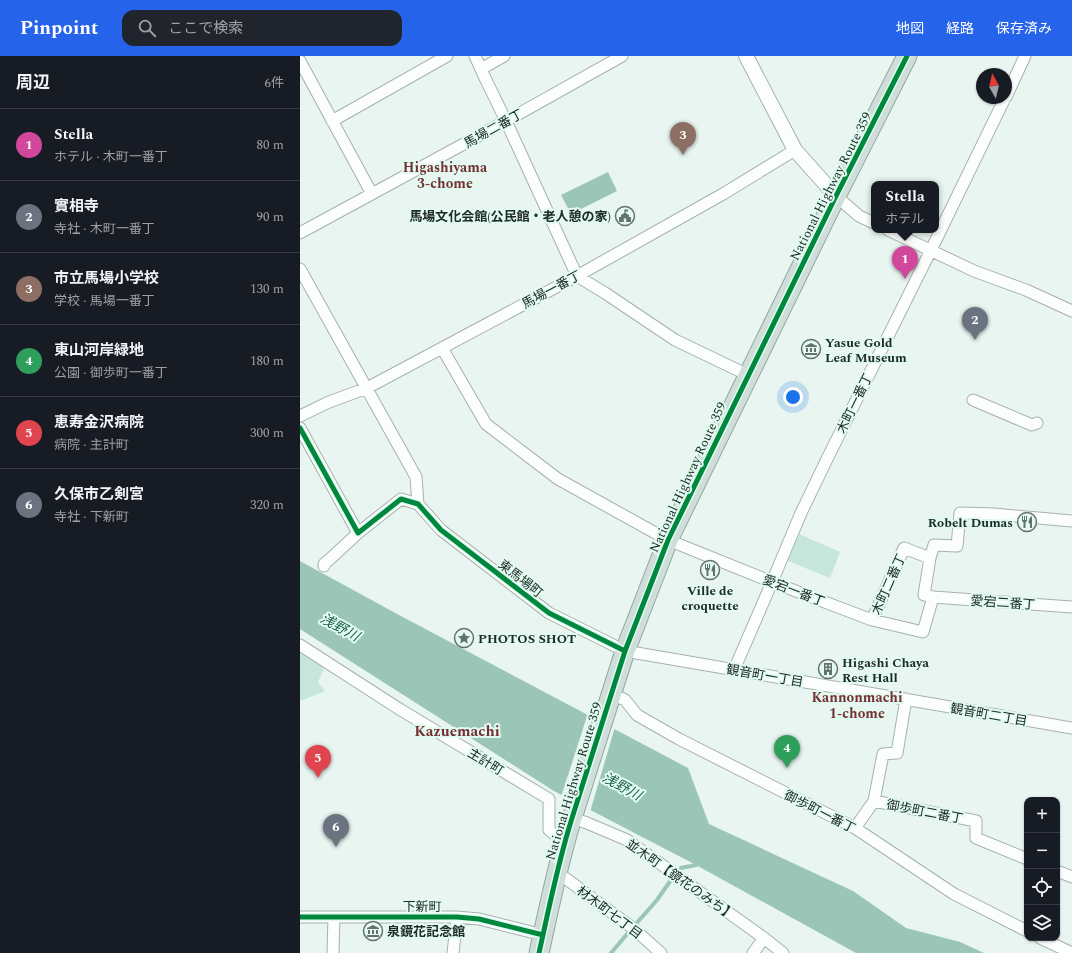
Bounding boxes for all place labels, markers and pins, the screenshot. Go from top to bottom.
pin: 3 [670,122,696,155]
public building icon: 馬場文化会館(公民館・老人憩の家) [614,205,636,227]
place label: 馬場文化会館(公民館・老人憩の家) [409,207,611,227]
pin: 1 [892,246,918,279]
pin: 2 [962,307,988,340]
place label: Yasue Gold Leaf Museum [825,333,907,368]
museum icon: Yasue Gold Leaf Museum [800,338,822,360]
restaurant icon: Robelt Dumas [1016,511,1038,533]
place label: Robelt Dumas [928,513,1013,533]
restaurant icon: Ville de croquette [699,559,721,581]
place label: Ville de croquette [681,581,739,616]
place icon: PHOTOS SHOT [453,627,475,649]
place label: PHOTOS SHOT [478,629,576,649]
place label: Higashi Chaya Rest Hall [842,653,929,688]
building icon: Higashi Chaya Rest Hall [817,658,839,680]
pin: 4 [774,735,800,768]
pin: 5 [305,745,331,778]
pin: 6 [323,814,349,847]
museum icon: 泉鏡花記念館 [362,920,384,942]
place label: 泉鏡花記念館 [387,922,465,942]

